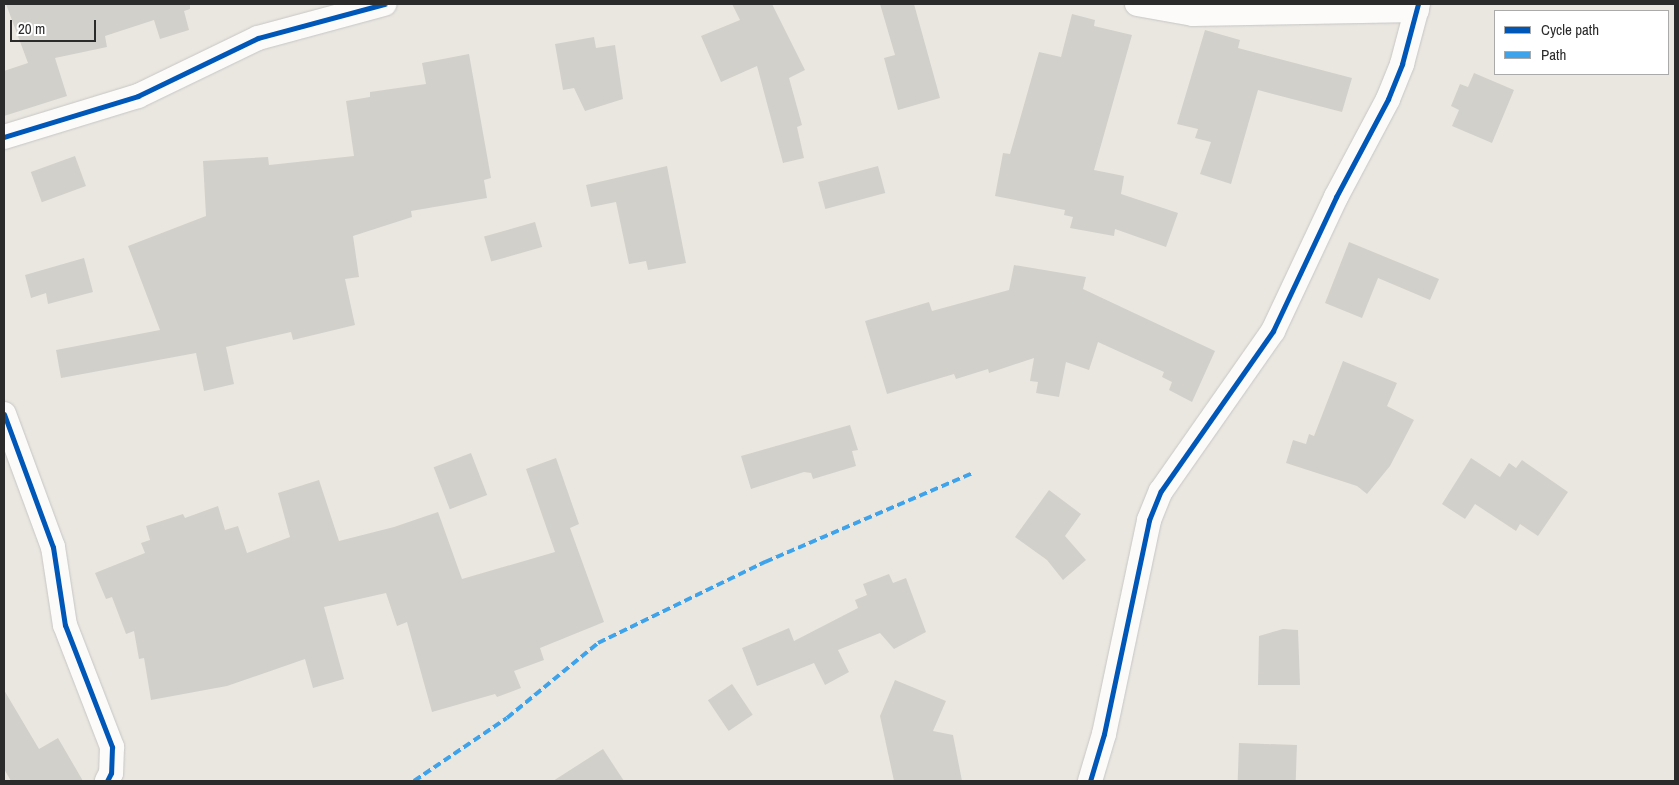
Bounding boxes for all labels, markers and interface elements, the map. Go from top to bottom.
scale bar [12,10,99,42]
legend [1494,10,1669,75]
text: 20 m [18,18,45,39]
text: Cycle path [1541,19,1599,40]
text: Path [1541,44,1566,65]

